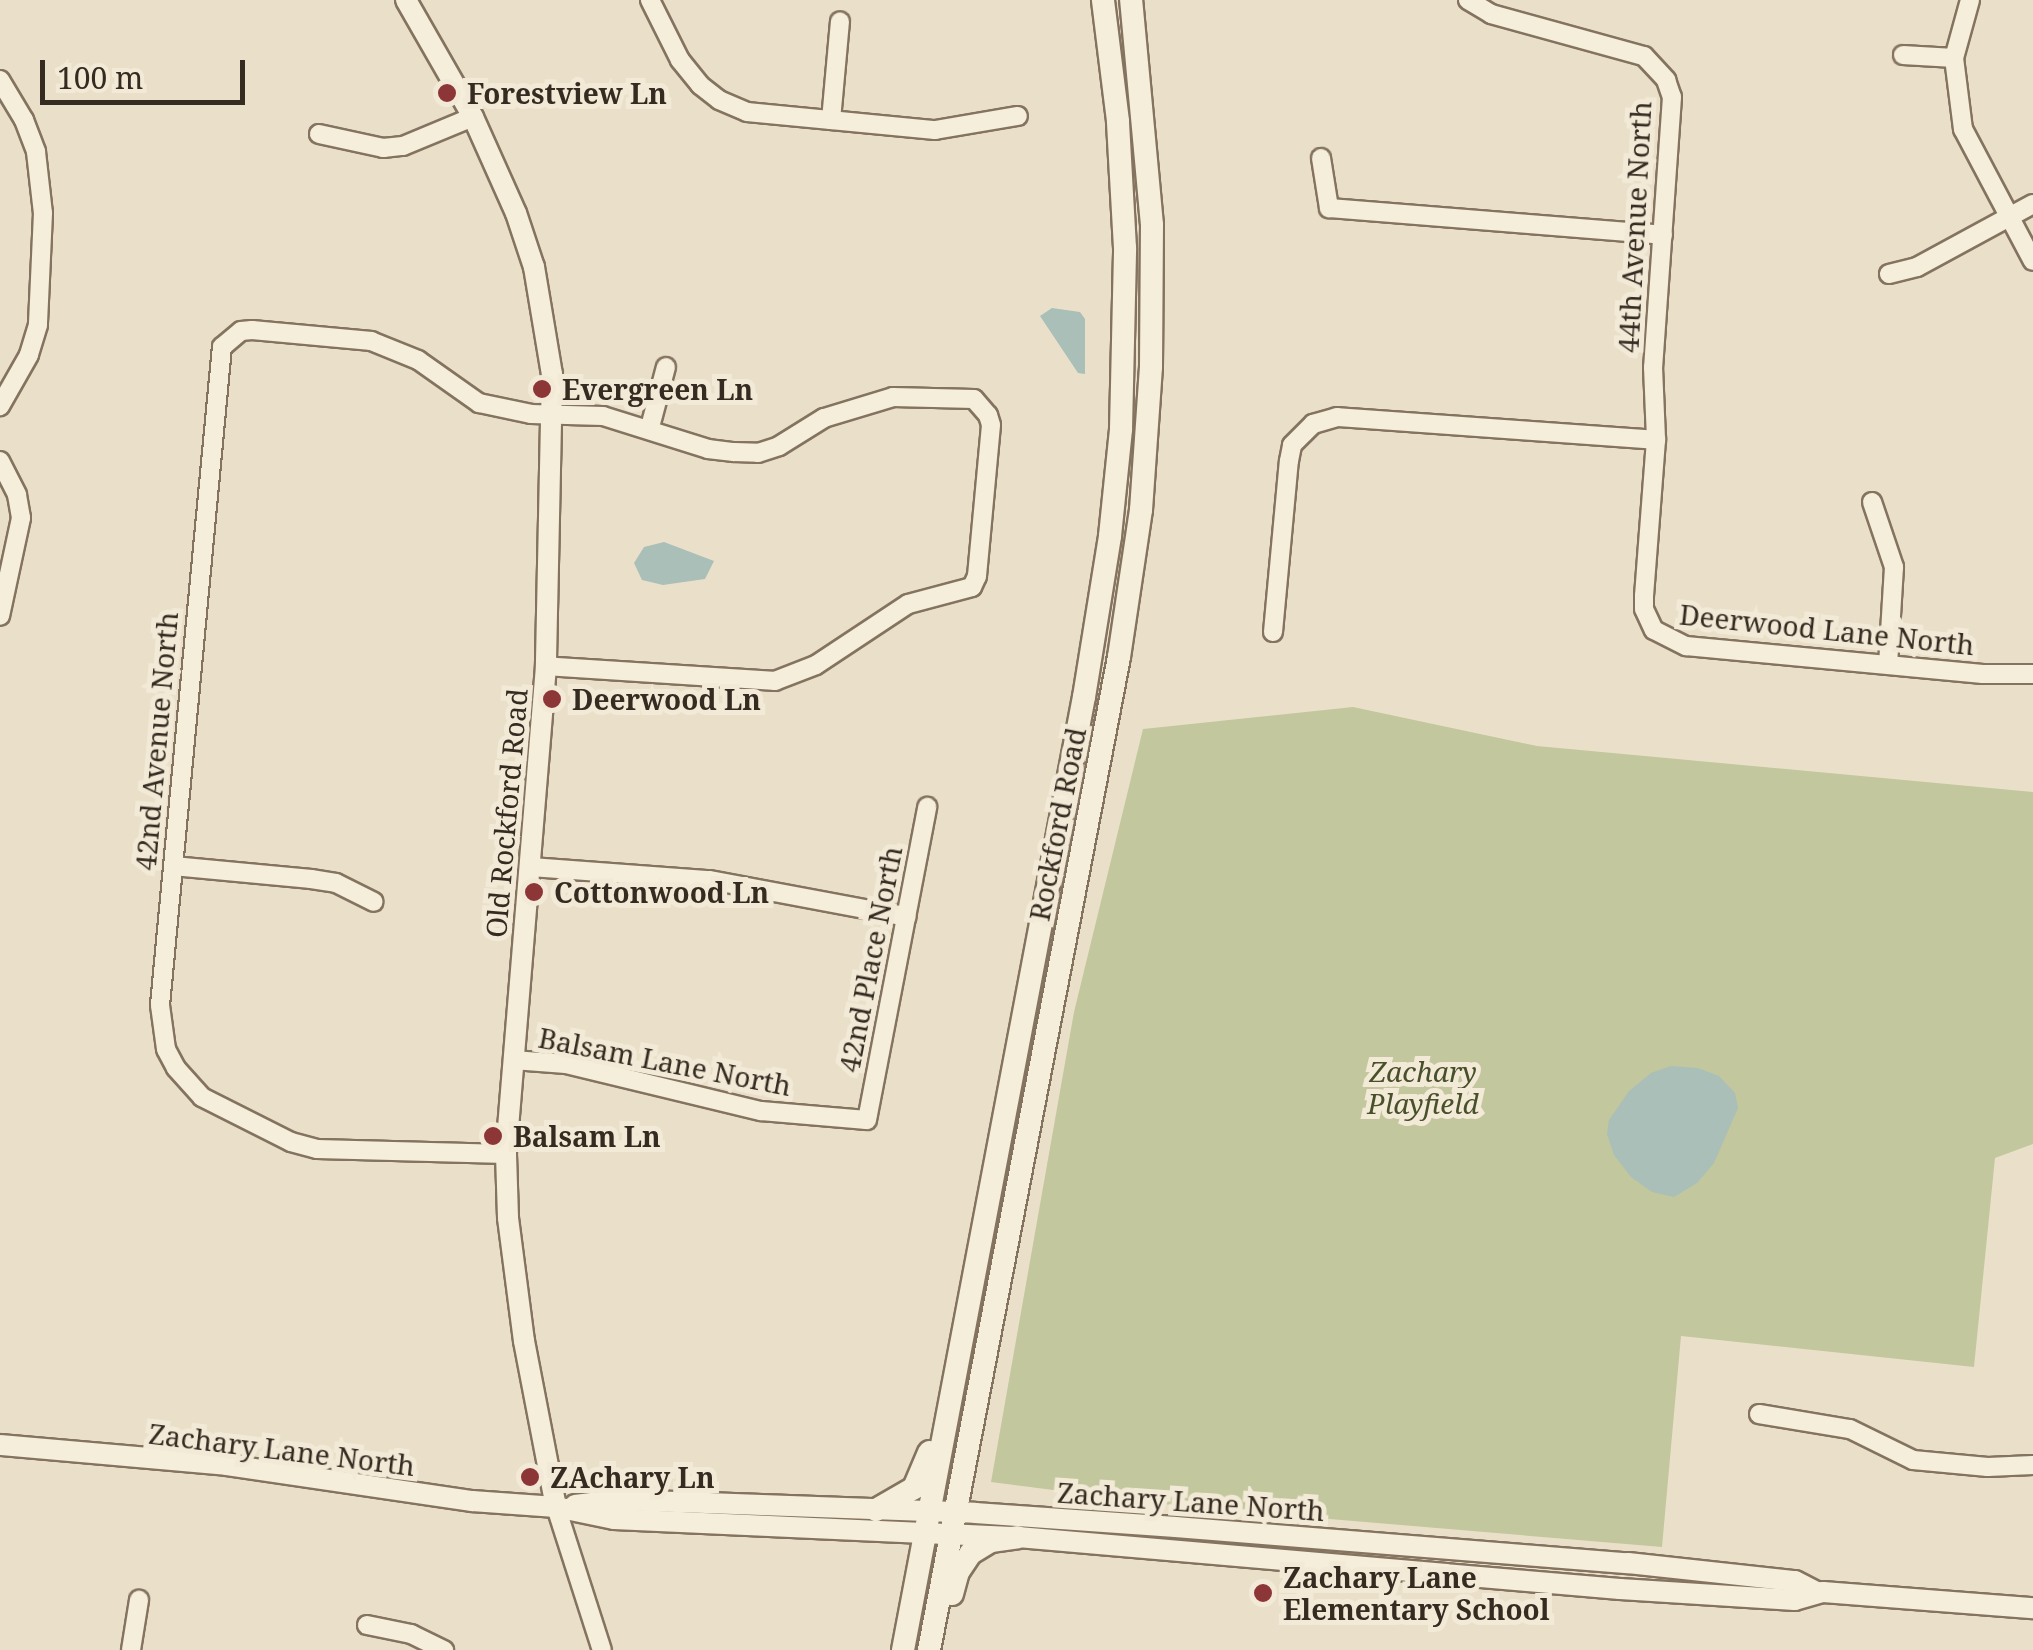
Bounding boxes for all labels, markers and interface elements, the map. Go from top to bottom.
scale bar [45,40,250,102]
text: 100 m [57,57,143,98]
place label: Forestview Ln [467,76,667,110]
marker: Forestview Ln [436,82,458,104]
street label: 44th Avenue North [1611,100,1657,354]
place label: Evergreen Ln [562,372,753,406]
marker: Evergreen Ln [531,378,553,400]
street label: Deerwood Lane North [1678,597,1976,661]
street label: 42nd Avenue North [128,610,184,872]
place label: Deerwood Ln [572,682,761,716]
street label: Old Rockford Road [478,687,534,939]
marker: Deerwood Ln [541,688,563,710]
street label: Rockford Road [1022,724,1092,924]
street label: 42nd Place North [832,843,908,1075]
place label: Cottonwood Ln [554,875,769,909]
marker: Cottonwood Ln [523,881,545,903]
street label: Balsam Lane North [536,1020,794,1102]
park label: Zachary Playfield [1367,1054,1479,1120]
place label: Balsam Ln [513,1119,661,1153]
marker: Balsam Ln [482,1125,504,1147]
street label: Zachary Lane North [147,1416,417,1482]
place label: ZAchary Ln [550,1460,715,1494]
marker: ZAchary Ln [519,1466,541,1488]
street label: Zachary Lane North [1056,1475,1326,1527]
place label: Zachary Lane Elementary School [1283,1560,1550,1626]
marker: Zachary Lane Elementary School [1252,1582,1274,1604]

